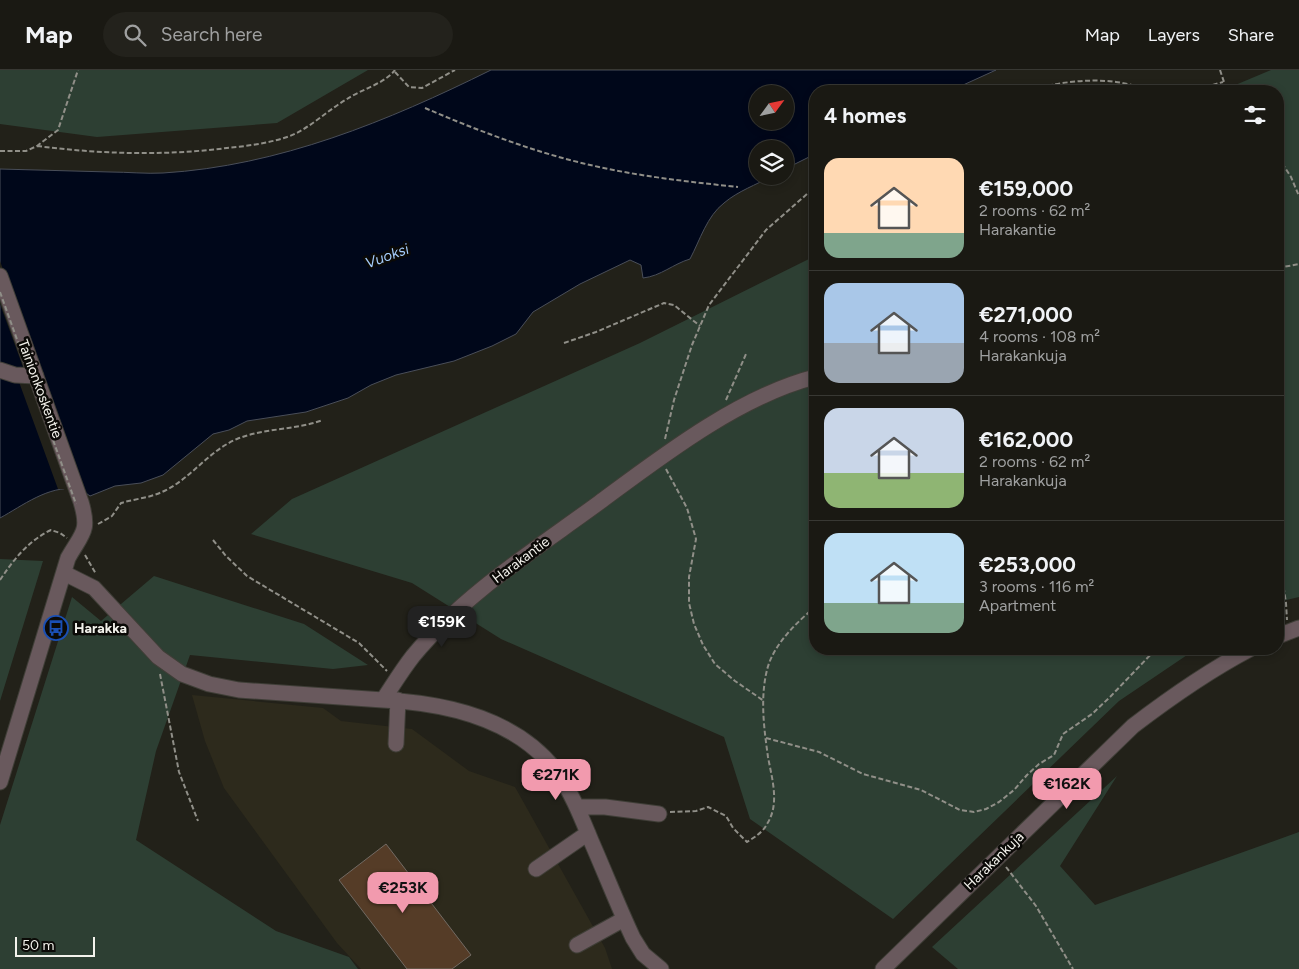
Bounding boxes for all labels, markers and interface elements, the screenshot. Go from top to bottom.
search box [103,12,453,57]
text: Map [25,20,73,49]
icon: search [121,21,149,49]
text: Search here [161,23,262,46]
text: Map [1085,24,1120,46]
text: Layers [1148,24,1200,46]
text: Share [1228,24,1274,46]
north arrow [749,85,794,130]
map controls [749,85,794,185]
icon: filters [1241,101,1269,129]
text: 4 homes [824,103,906,128]
button: layers [749,140,794,185]
text: €159,000 [979,176,1073,201]
icon: home [864,178,924,238]
text: 2 rooms · 62 m² [979,201,1090,220]
text: Harakantie [979,220,1056,239]
water label: Vuoksi [363,240,412,272]
text: €271,000 [979,302,1073,327]
icon: home [864,303,924,363]
text: 4 rooms · 108 m² [979,327,1100,346]
street label: Tainionkoskentie [14,337,66,441]
text: Harakankuja [979,346,1067,365]
text: €162,000 [979,427,1073,452]
icon: home [864,428,924,488]
text: 2 rooms · 62 m² [979,452,1090,471]
text: Harakankuja [979,471,1067,490]
street label: Harakantie [489,533,553,587]
text: €253,000 [979,552,1076,577]
icon: home [864,553,924,613]
text: 3 rooms · 116 m² [979,577,1094,596]
text: Apartment [979,596,1056,615]
pin: €159K [407,606,477,648]
text: €159K [418,612,466,631]
bus stop icon: Harakka [43,615,69,641]
place label: Harakka [74,620,127,637]
pin: €271K [521,758,591,801]
text: €271K [533,765,579,784]
pin: €162K [1032,768,1102,810]
text: €162K [1043,774,1091,793]
street label: Harakankuja [961,828,1027,894]
pin: €253K [368,872,438,914]
text: €253K [378,878,428,897]
scale bar [15,934,95,957]
text: 50 m [22,937,54,954]

